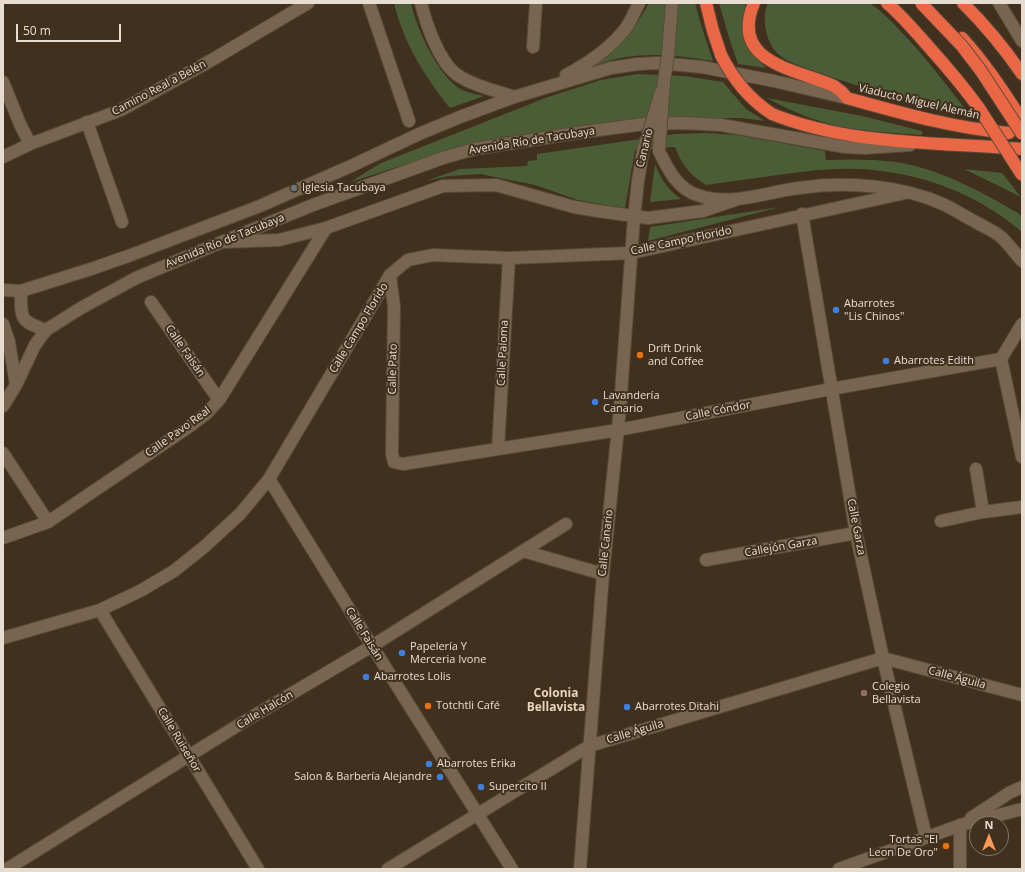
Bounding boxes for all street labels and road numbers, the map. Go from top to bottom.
street label: Camino Real a Belén [110,58,208,118]
street label: Viaducto Miguel Alemán [857,82,981,122]
street label: Avenida Río de Tacubaya [468,125,596,157]
street label: Canario [634,127,656,169]
street label: Avenida Río de Tacubaya [164,211,286,271]
street label: Calle Campo Florido [629,224,733,258]
street label: Calle Campo Florido [327,281,391,375]
street label: Calle Paloma [495,320,511,386]
street label: Calle Faisán [162,323,208,379]
street label: Calle Pato [386,343,400,395]
street label: Calle Cóndor [684,398,752,424]
street label: Calle Pavo Real [143,404,213,460]
street label: Calle Garza [844,498,868,556]
street label: Calle Canario [596,509,616,577]
street label: Callejón Garza [744,534,818,560]
street label: Calle Faisán [342,605,386,663]
street label: Calle Águila [927,664,987,692]
street label: Calle Halcón [234,688,296,732]
street label: Calle Ruiseñor [154,705,204,775]
street label: Calle Águila [605,717,665,747]

